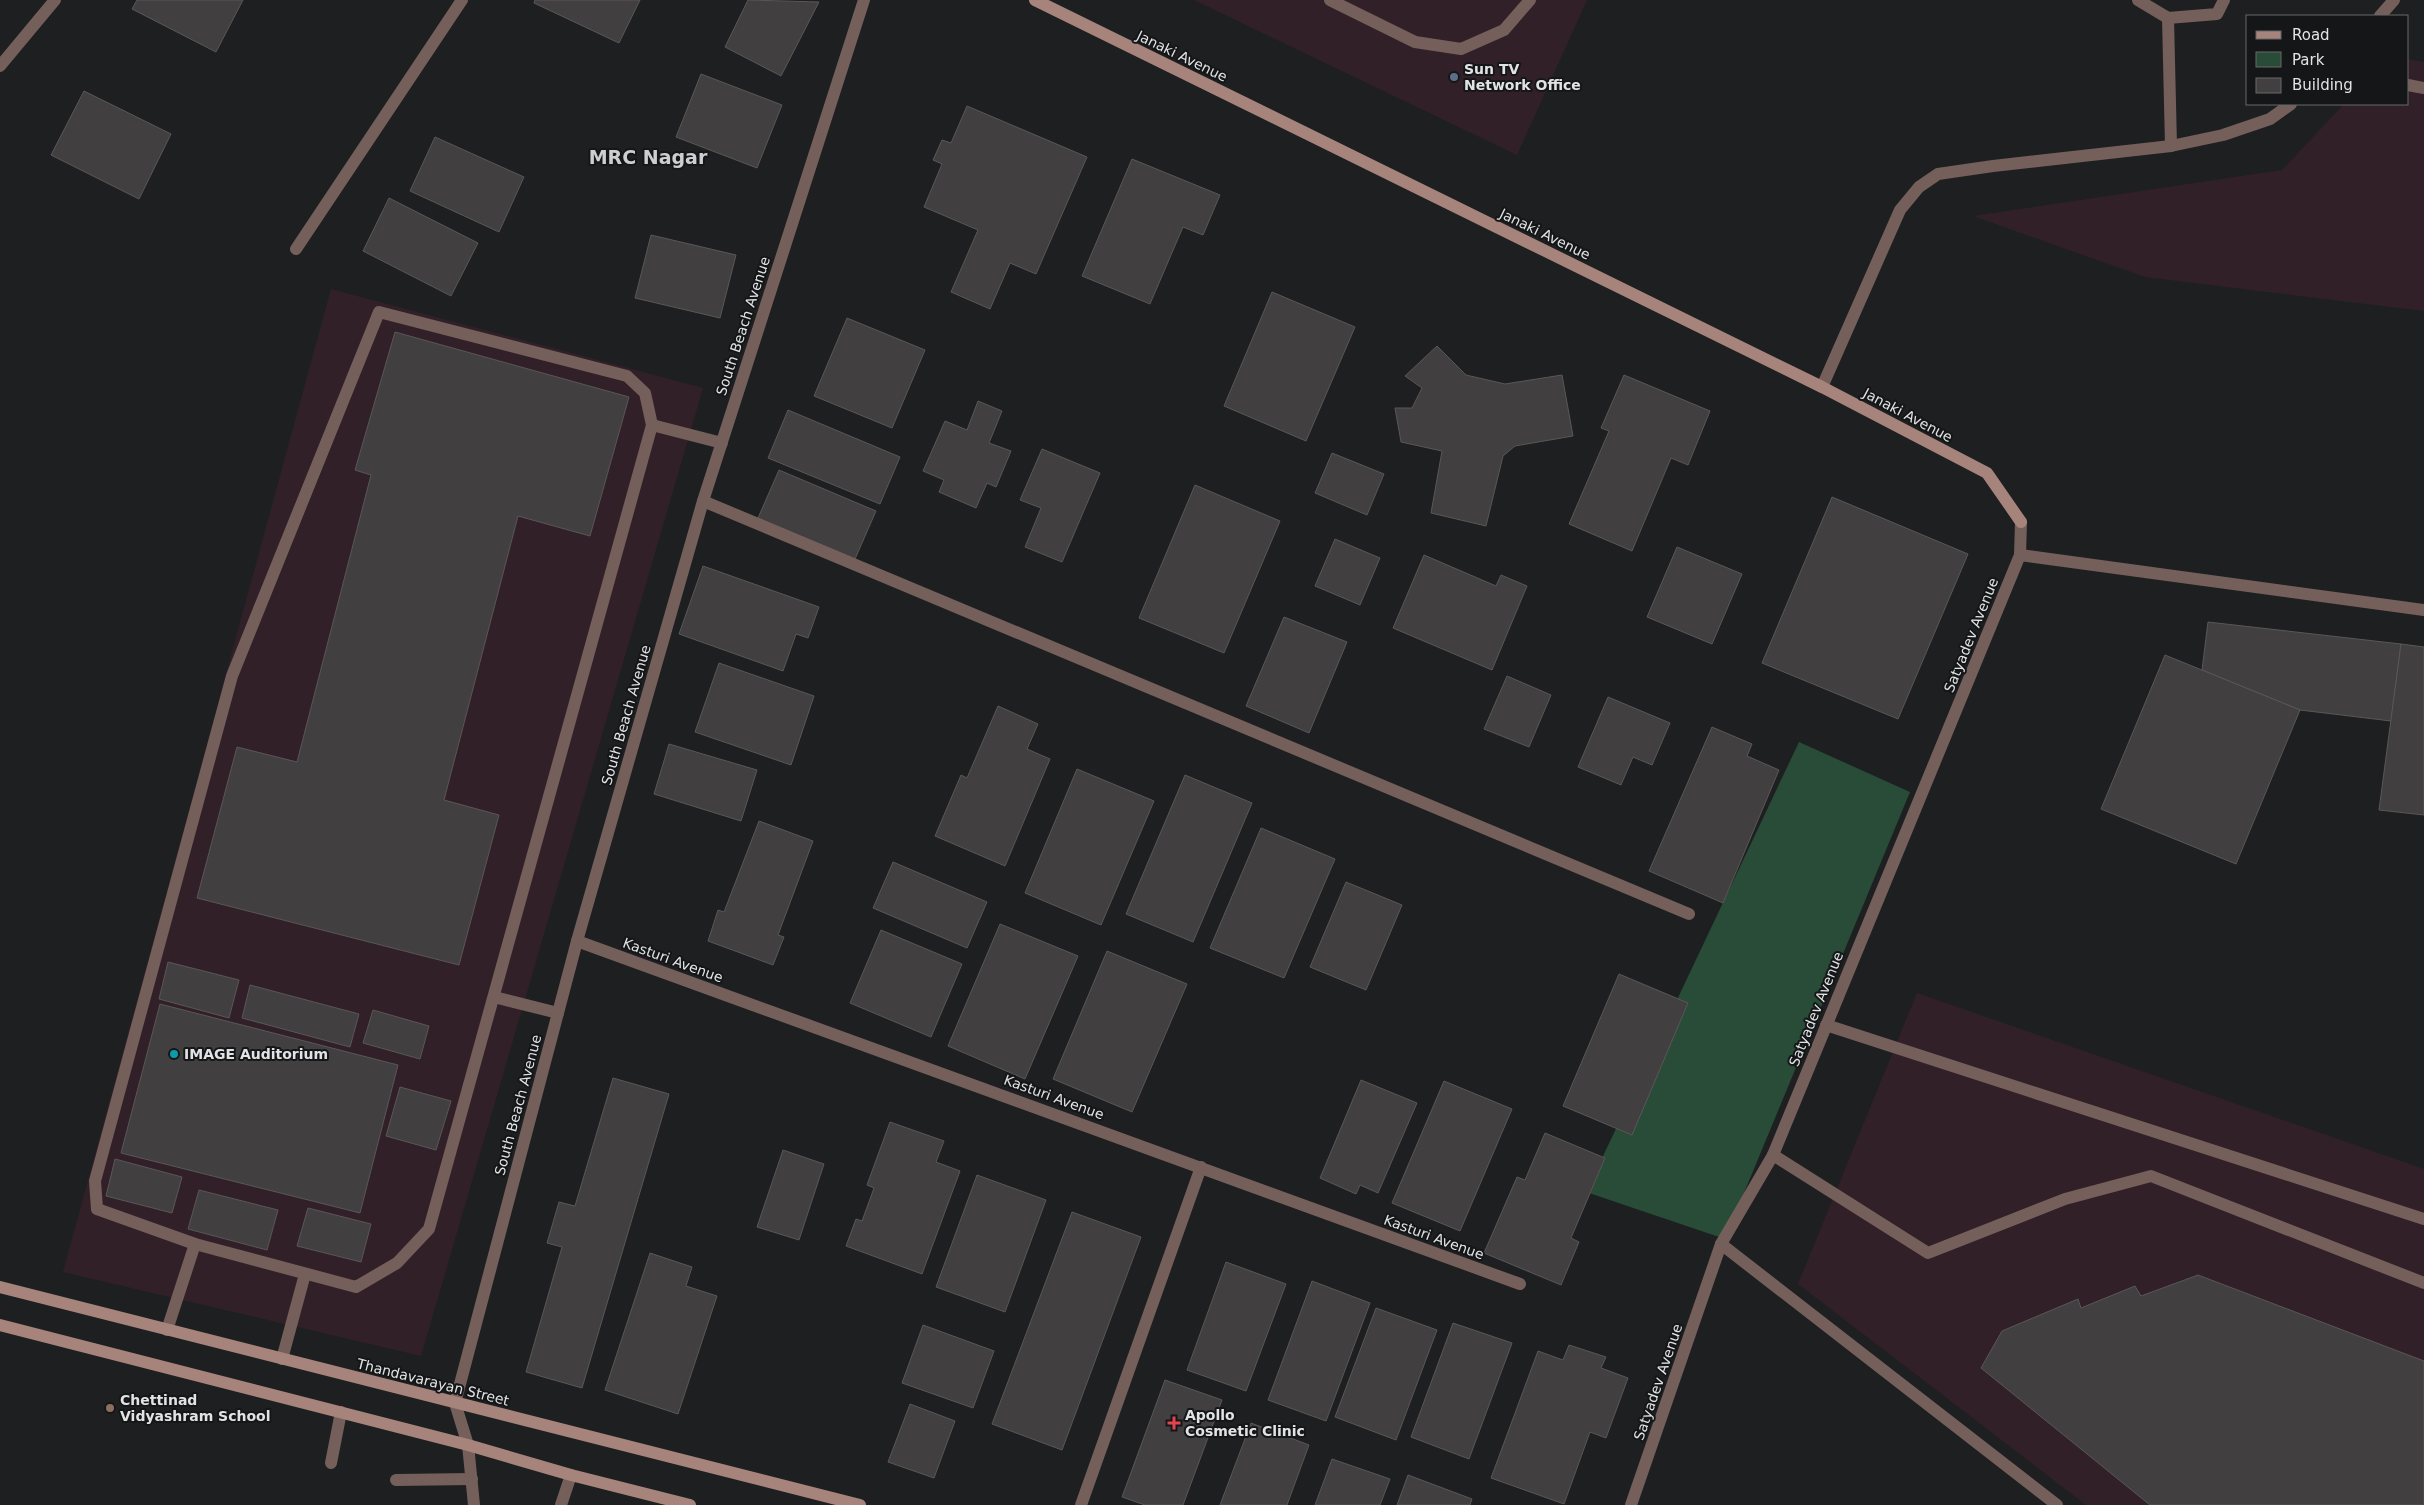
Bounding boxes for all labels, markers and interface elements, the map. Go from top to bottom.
legend [2246,15,2409,105]
text: Road [2292,26,2330,44]
street label: Janaki Avenue [1133,27,1230,85]
text: Park [2292,51,2325,69]
place label: Sun TV Network Office [1464,61,1581,93]
marker: Sun TV Network Office [1448,71,1460,83]
text: Building [2292,76,2353,94]
district label: MRC Nagar [589,146,708,168]
street label: Janaki Avenue [1496,205,1593,263]
street label: South Beach Avenue [713,255,773,397]
street label: Janaki Avenue [1860,384,1955,445]
street label: Satyadev Avenue [1941,575,2001,695]
street label: South Beach Avenue [598,643,654,787]
street label: Kasturi Avenue [621,934,725,986]
street label: Satyadev Avenue [1786,949,1846,1069]
street label: South Beach Avenue [492,1033,544,1177]
place label: IMAGE Auditorium [184,1046,328,1062]
marker: IMAGE Auditorium [168,1048,180,1060]
street label: Kasturi Avenue [1002,1071,1106,1123]
street label: Kasturi Avenue [1382,1211,1486,1263]
street label: Satyadev Avenue [1631,1322,1685,1442]
street label: Thandavarayan Street [354,1355,511,1409]
place label: Chettinad Vidyashram School [120,1392,270,1424]
marker: Chettinad Vidyashram School [104,1402,116,1414]
place label: Apollo Cosmetic Clinic [1185,1407,1305,1439]
marker: Apollo Cosmetic Clinic [1167,1416,1181,1430]

